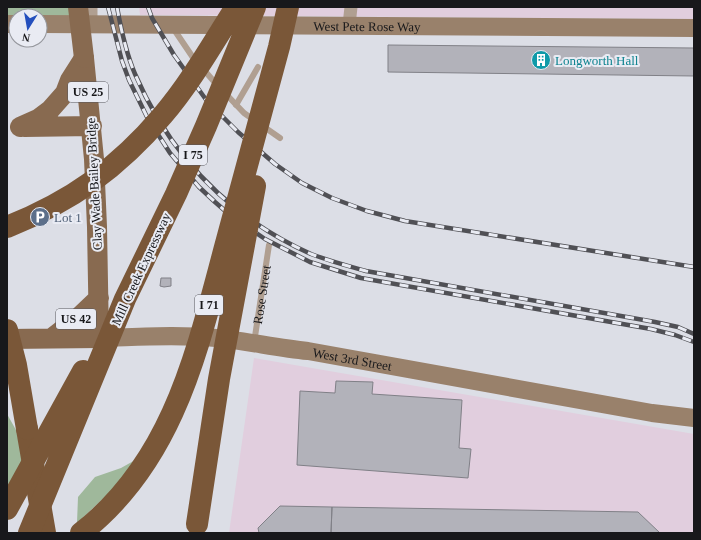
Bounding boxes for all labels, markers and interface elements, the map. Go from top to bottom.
north arrow [8,8,48,48]
street label: West Pete Rose Way [313,18,421,34]
text: N [21,31,31,44]
building icon: Longworth Hall [530,49,552,71]
place label: Longworth Hall [555,53,639,68]
road number: US 25 [68,82,108,102]
street label: Clay Wade Bailey Bridge [83,117,105,251]
road number: I 75 [179,145,207,165]
parking icon: Lot 1 [29,206,51,228]
place label: Lot 1 [54,210,82,225]
street label: Mill Creek Expressway [108,210,174,328]
street label: Rose Street [249,264,273,325]
road number: I 71 [195,295,223,315]
road number: US 42 [56,309,96,329]
street label: West 3rd Street [312,345,393,374]

